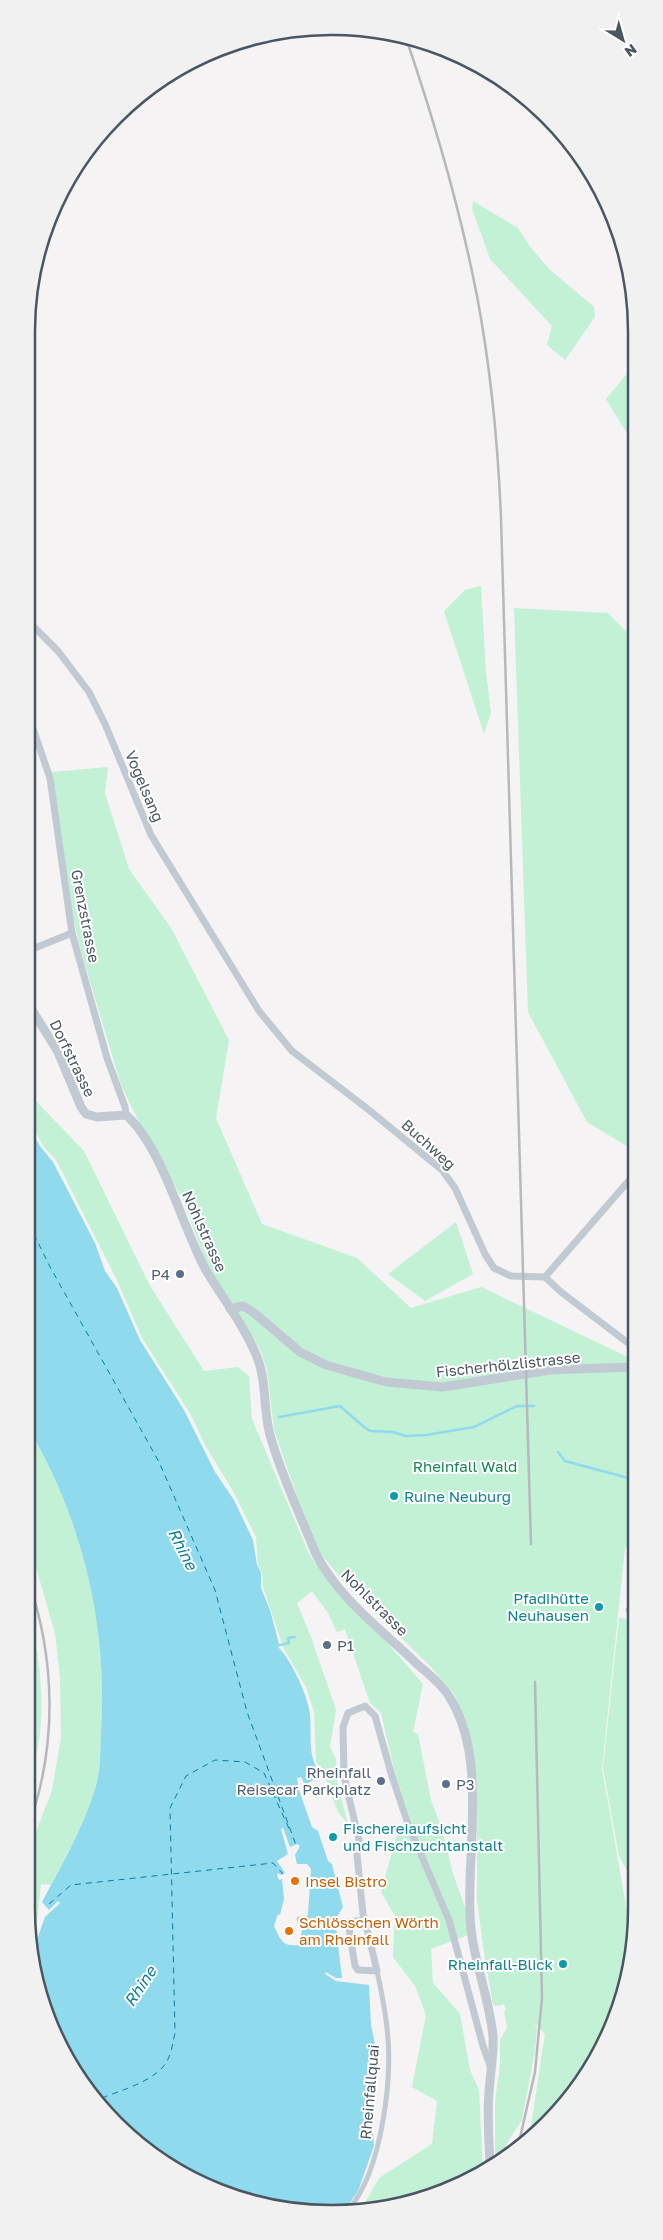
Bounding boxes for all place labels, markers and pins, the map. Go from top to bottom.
place label: P4 [151,1265,170,1283]
marker: P4 [174,1268,186,1280]
place label: Ruine Neuburg [404,1487,511,1505]
marker: Ruine Neuburg [388,1490,400,1502]
place label: Pfadihütte Neuhausen [507,1589,589,1624]
marker: Pfadihütte Neuhausen [593,1601,605,1613]
place label: P1 [337,1636,354,1654]
marker: P1 [321,1639,333,1651]
place label: Rheinfall Reisecar Parkplatz [237,1763,371,1798]
marker: Rheinfall Reisecar Parkplatz [375,1775,387,1787]
place label: P3 [456,1775,475,1793]
marker: P3 [440,1778,452,1790]
place label: Fischereiaufsicht und Fischzuchtanstalt [343,1819,503,1854]
marker: Fischereiaufsicht und Fischzuchtanstalt [327,1831,339,1843]
place label: Insel Bistro [305,1872,387,1890]
marker: Insel Bistro [289,1875,301,1887]
place label: Schlösschen Wörth am Rheinfall [299,1913,439,1948]
marker: Schlösschen Wörth am Rheinfall [283,1925,295,1937]
place label: Rheinfall-Blick [448,1955,554,1973]
marker: Rheinfall-Blick [557,1958,569,1970]

